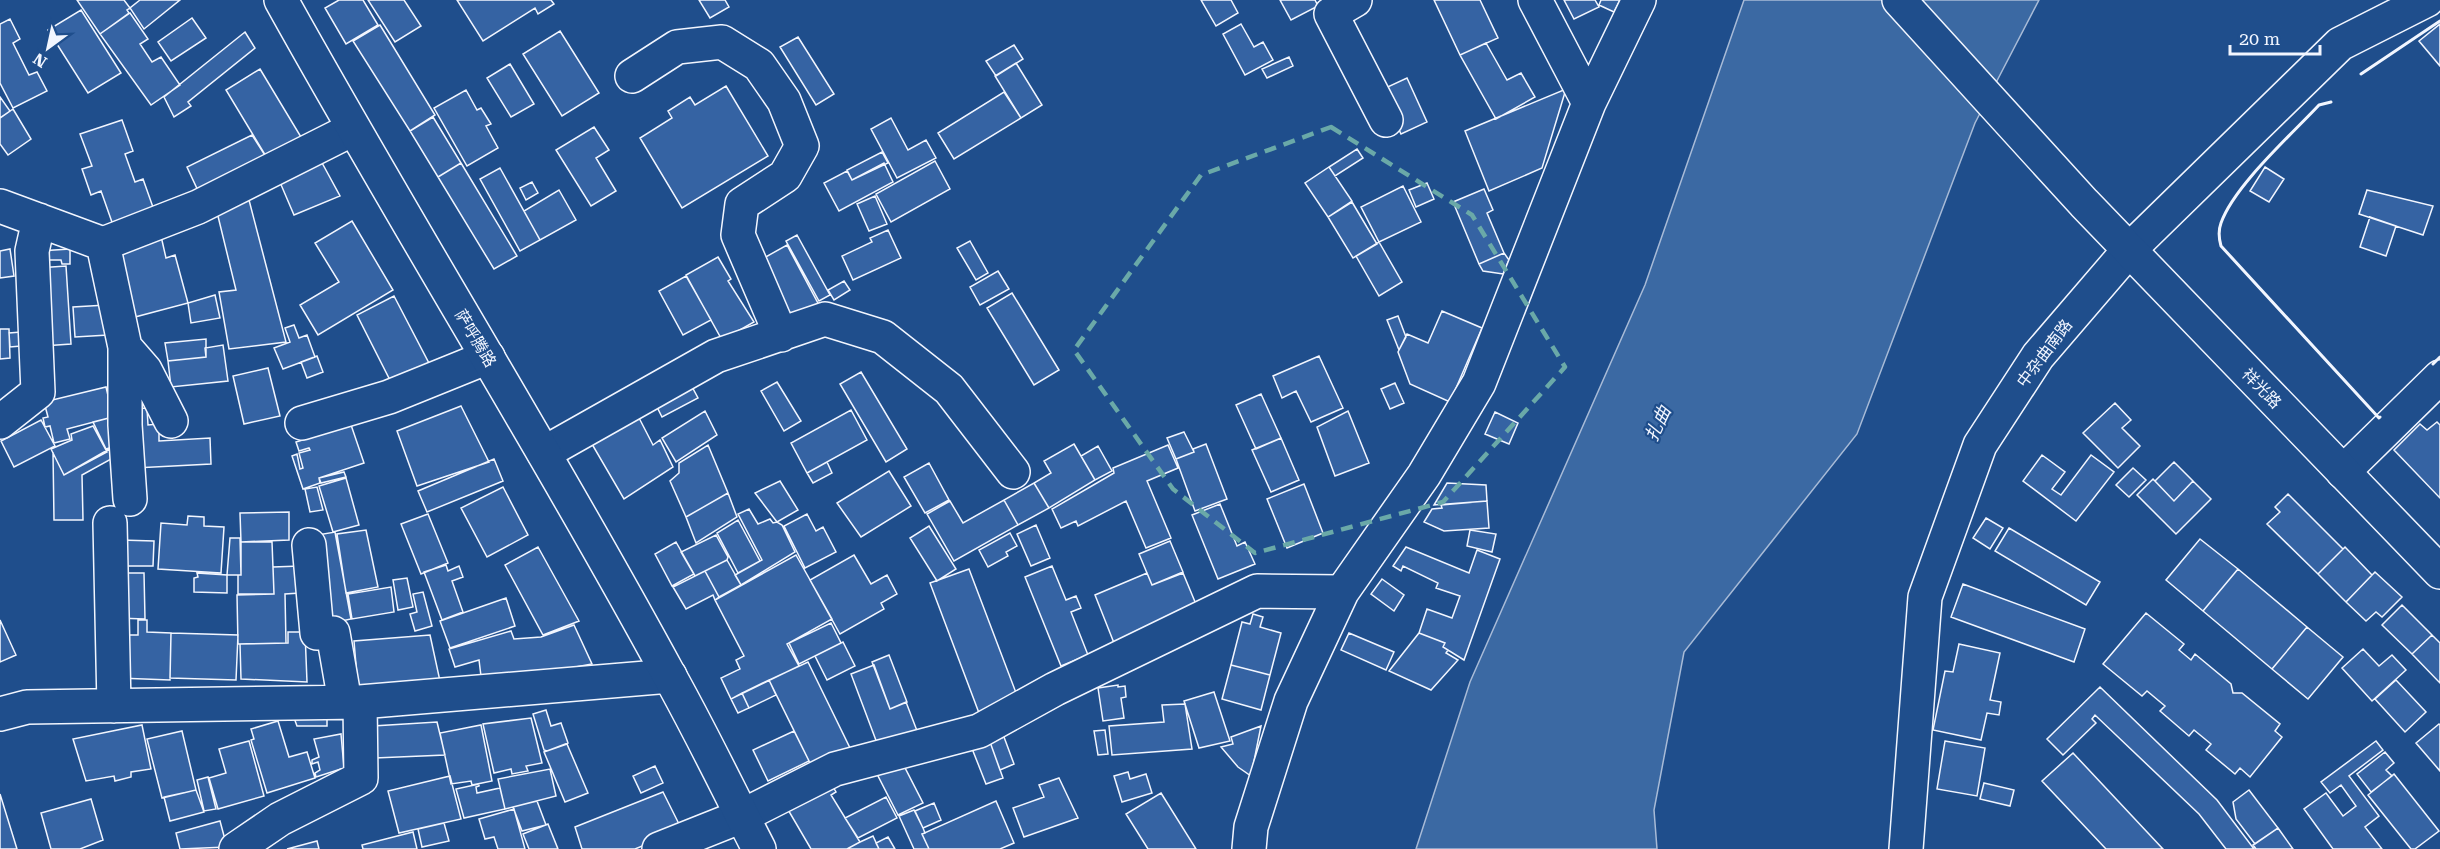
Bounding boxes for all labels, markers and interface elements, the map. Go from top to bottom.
north arrow [18,18,78,78]
scale bar [2230,18,2320,56]
text: 20 m [2239,28,2280,49]
text: N [30,49,50,71]
street label: 萨呼腾路 [451,306,500,371]
street label: 中杂曲南路 [2013,316,2076,391]
street label: 祥光路 [2238,364,2285,412]
water label: 扎曲 [1640,401,1676,445]

